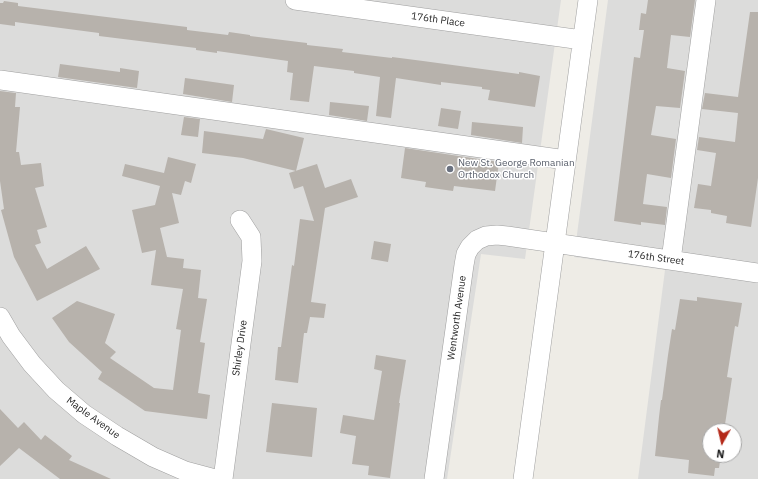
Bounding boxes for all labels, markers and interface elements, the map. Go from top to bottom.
street label: 176th Place [410,10,466,30]
place label: New St. George Romanian Orthodox Church [458,157,575,180]
marker: New St. George Romanian Orthodox Church [445,164,455,174]
street label: 176th Street [627,248,685,268]
street label: Wentworth Avenue [445,275,469,361]
street label: Shirley Drive [230,319,250,377]
street label: Maple Avenue [64,395,122,441]
north arrow [702,423,742,463]
text: N [716,446,725,461]

